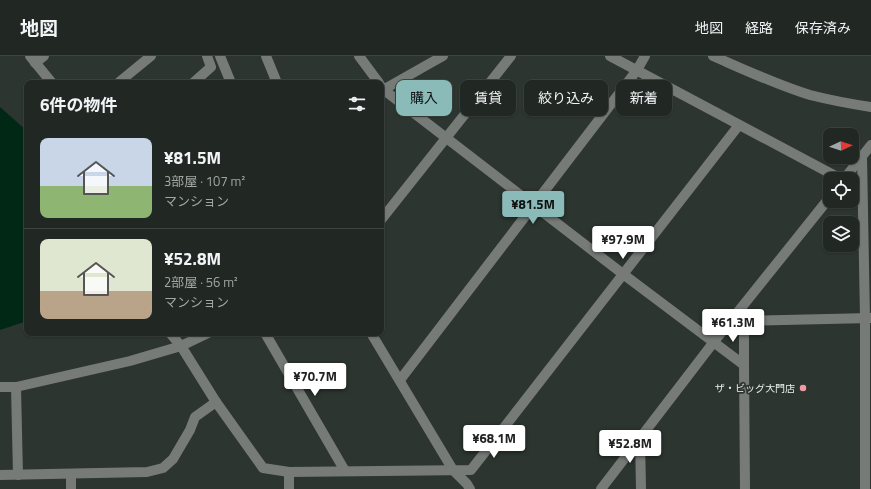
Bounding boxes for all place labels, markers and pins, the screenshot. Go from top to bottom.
pin: ¥81.5M [500,191,566,225]
pin: ¥97.9M [590,226,656,260]
pin: ¥61.3M [700,309,766,343]
pin: ¥70.7M [282,363,348,397]
place label: ザ・ビッグ大門店 [715,381,795,396]
marker: ザ・ビッグ大門店 [798,383,808,393]
pin: ¥68.1M [461,425,527,459]
pin: ¥52.8M [597,430,663,464]

